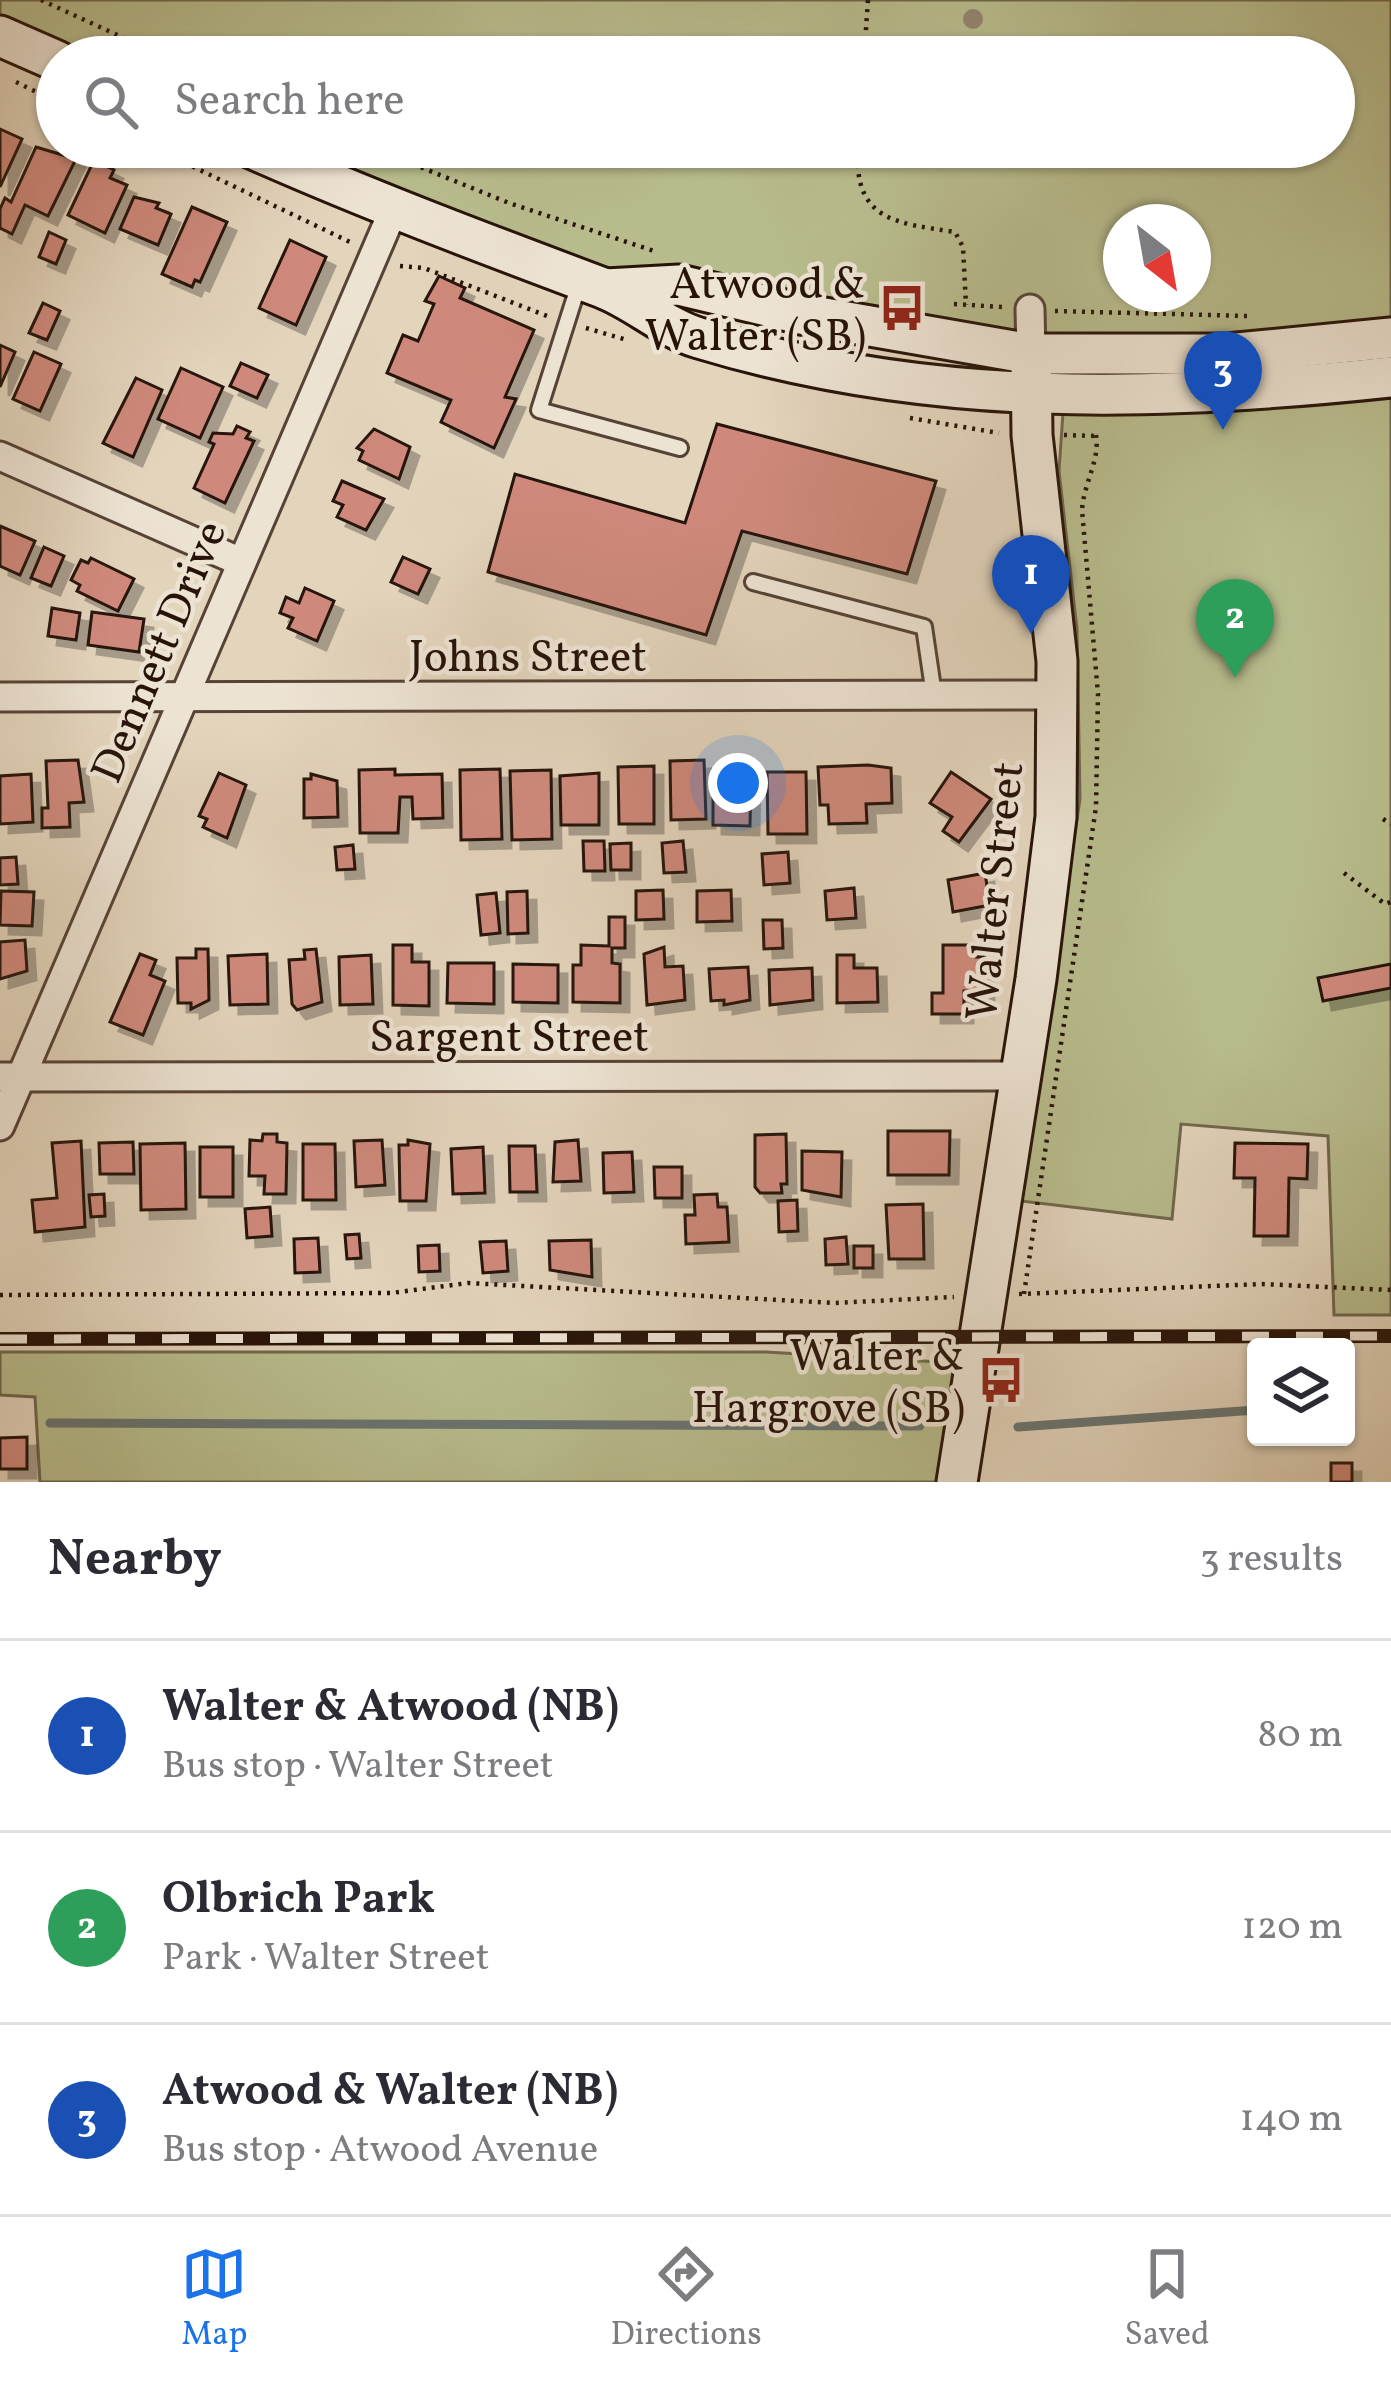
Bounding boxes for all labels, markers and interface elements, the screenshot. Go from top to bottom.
search box [36,36,1355,168]
icon: search [78,69,144,135]
text: Search here [174,71,405,134]
north arrow [1103,204,1211,312]
place label: Atwood & Walter (SB) [645,255,866,370]
bus stop icon: Atwood & Walter (SB) [877,283,927,333]
pin: 3 [1184,331,1262,430]
street label: Dennett Drive [78,512,245,794]
pin: 1 [992,535,1070,634]
pin: 2 [1196,579,1274,678]
street label: Johns Street [409,628,647,691]
your location [708,753,768,813]
street label: Walter Street [953,759,1042,1024]
street label: Sargent Street [369,1008,649,1071]
place label: Walter & Hargrove (SB) [692,1327,965,1442]
map controls [1247,1338,1355,1446]
button: layers [1247,1338,1355,1446]
bus stop icon: Walter & Hargrove (SB) [976,1355,1026,1405]
text: Nearby [48,1525,222,1596]
text: 3 results [1200,1533,1343,1587]
text: Walter & Atwood (NB) [162,1677,619,1740]
text: 1 [79,1709,95,1763]
text: 80 m [1257,1709,1343,1763]
text: Bus stop · Walter Street [162,1740,554,1794]
text: Olbrich Park [162,1869,435,1932]
text: 2 [77,1901,97,1955]
text: 120 m [1242,1901,1343,1955]
text: Park · Walter Street [162,1932,489,1986]
text: Atwood & Walter (NB) [162,2061,618,2124]
text: 3 [77,2093,97,2147]
text: 140 m [1240,2093,1343,2147]
text: Bus stop · Atwood Avenue [162,2124,598,2178]
tab: Map [181,2241,248,2359]
tab: Directions [610,2241,762,2359]
tab: Saved [1125,2241,1210,2359]

